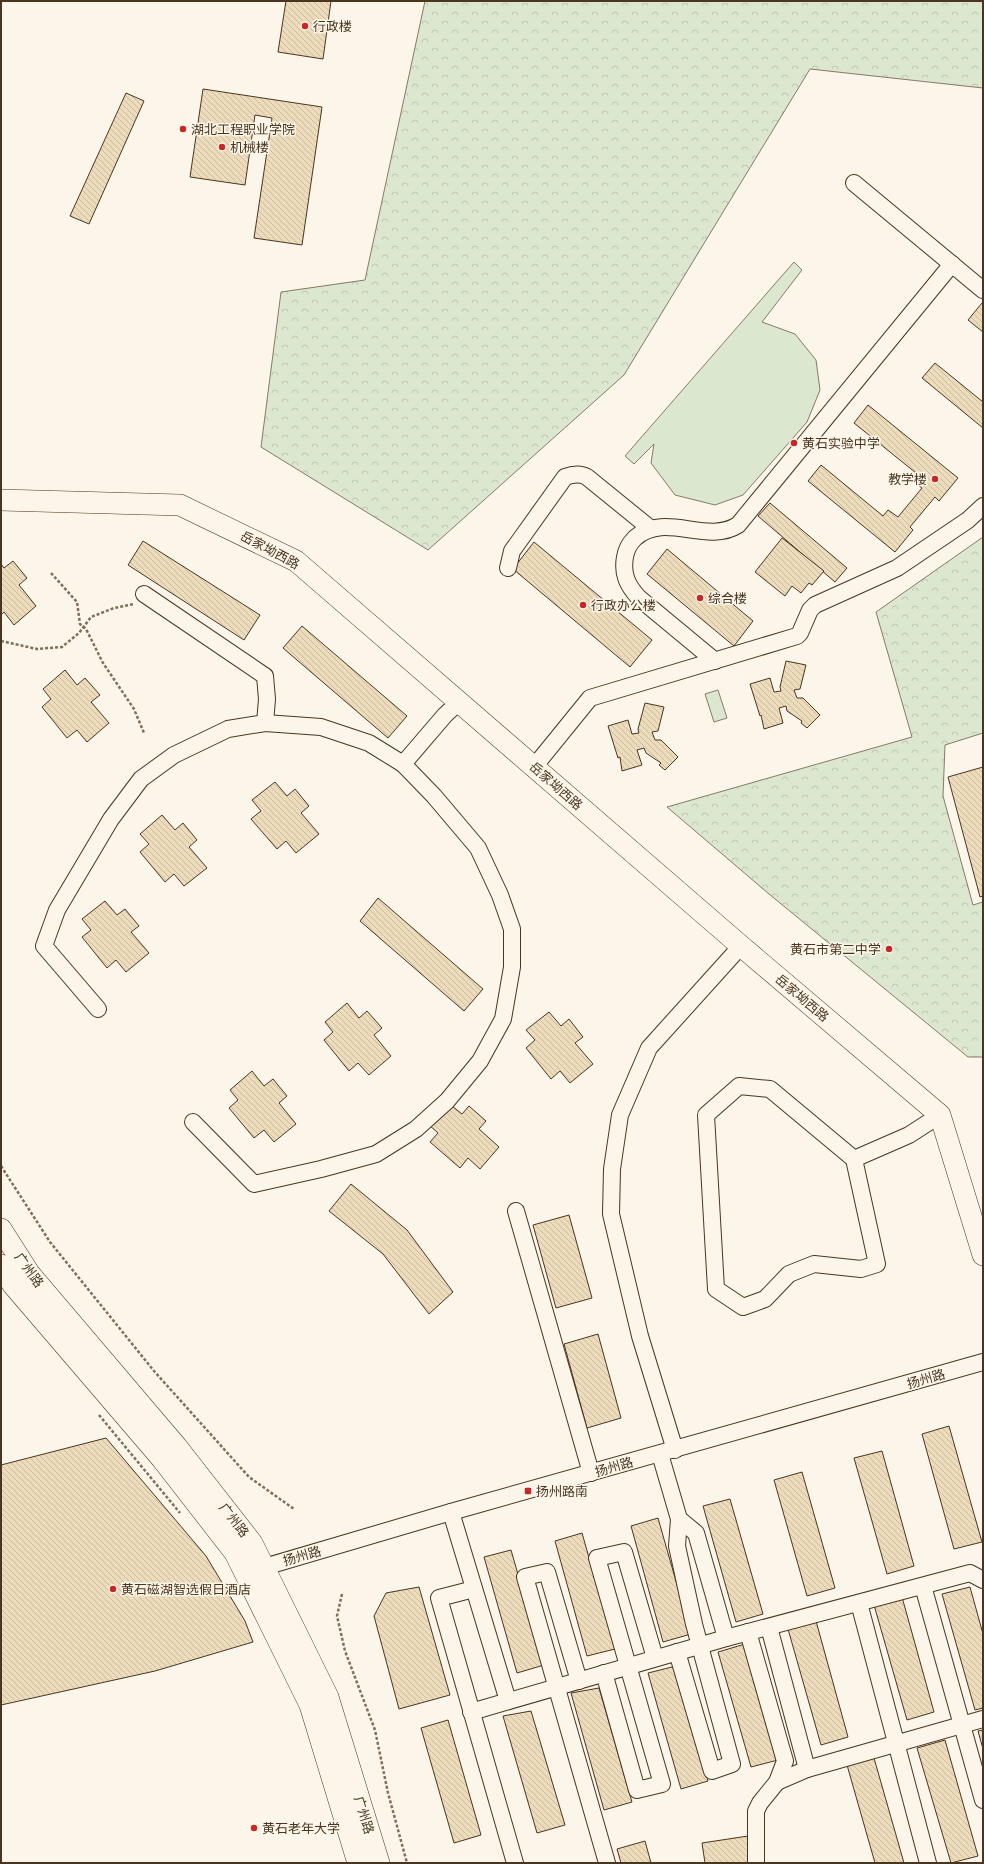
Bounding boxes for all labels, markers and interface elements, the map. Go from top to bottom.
place label: 行政楼 [313,18,352,35]
marker: 行政楼 [300,21,310,31]
place label: 湖北工程职业学院 [191,121,295,138]
marker: 湖北工程职业学院 [178,124,188,134]
place label: 机械楼 [230,139,269,156]
marker: 机械楼 [217,142,227,152]
place label: 黄石实验中学 [802,435,880,452]
marker: 黄石实验中学 [789,438,799,448]
place label: 教学楼 [888,471,927,488]
marker: 教学楼 [930,474,940,484]
street label: 岳家坳西路 [237,527,303,573]
place label: 综合楼 [708,590,747,607]
marker: 综合楼 [695,593,705,603]
place label: 行政办公楼 [591,597,656,614]
marker: 行政办公楼 [578,600,588,610]
street label: 岳家坳西路 [526,758,586,814]
place label: 黄石市第二中学 [790,941,881,958]
marker: 黄石市第二中学 [884,944,894,954]
street label: 岳家坳西路 [772,971,832,1025]
street label: 广州路 [11,1249,47,1291]
street label: 扬州路 [905,1365,947,1393]
street label: 扬州路 [593,1453,635,1481]
place label: 扬州路南 [536,1483,588,1500]
marker: 扬州路南 [523,1486,533,1496]
street label: 广州路 [215,1499,253,1541]
street label: 扬州路 [281,1542,323,1570]
place label: 黄石磁湖智选假日酒店 [121,1581,251,1598]
marker: 黄石磁湖智选假日酒店 [108,1584,118,1594]
street label: 广州路 [350,1794,378,1836]
place label: 黄石老年大学 [262,1820,340,1837]
marker: 黄石老年大学 [249,1823,259,1833]

